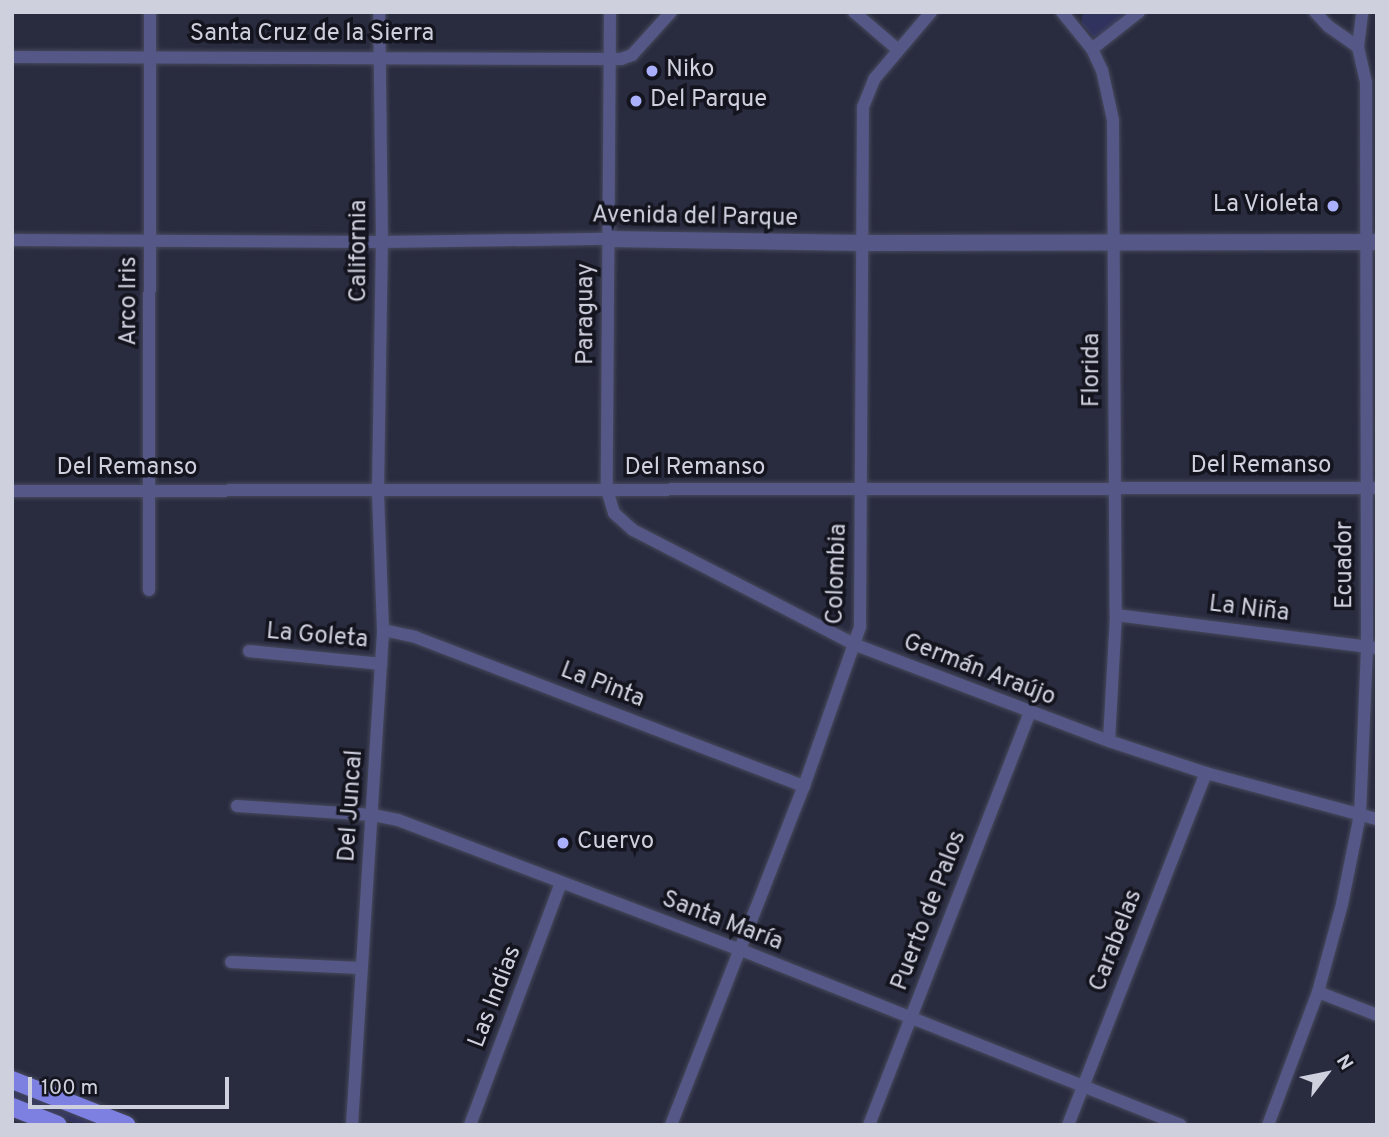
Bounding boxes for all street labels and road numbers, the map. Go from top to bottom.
street label: Santa Cruz de la Sierra [190,21,434,49]
street label: California [346,200,374,302]
street label: Avenida del Parque [592,202,798,234]
street label: Arco Iris [116,256,144,346]
street label: Paraguay [573,263,601,365]
street label: Florida [1079,333,1107,407]
street label: Del Remanso [1191,453,1331,481]
street label: Del Remanso [57,455,197,483]
street label: Del Remanso [625,455,765,483]
street label: Ecuador [1332,521,1360,609]
street label: Colombia [822,523,854,625]
street label: La Niña [1207,591,1291,629]
street label: La Goleta [265,618,369,656]
street label: Germán Araújo [898,629,1060,713]
street label: La Pinta [556,657,648,715]
street label: Del Juncal [334,749,370,863]
street label: Puerto de Palos [886,827,974,995]
street label: Santa María [657,886,787,958]
street label: Carabelas [1084,886,1150,996]
street label: Las Indias [463,942,529,1052]

